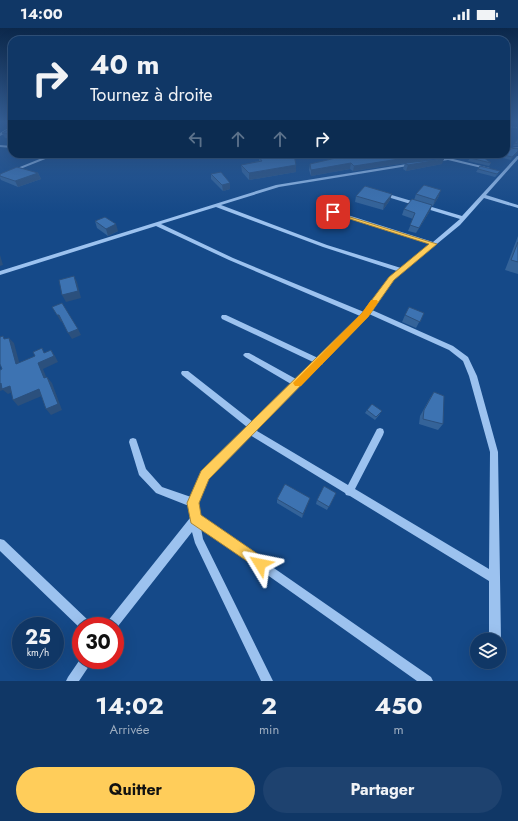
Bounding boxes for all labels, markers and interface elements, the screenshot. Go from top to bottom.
text: 14:00 [20,3,63,25]
text: 40 m [90,44,159,85]
icon: right [24,52,76,104]
text: Tournez à droite [90,82,213,108]
icon: left [185,128,207,150]
icon: ahead [227,128,249,150]
icon: ahead [269,128,291,150]
icon: right [311,128,333,150]
pin [316,195,350,229]
icon: arrive [322,201,344,223]
position arrow [239,543,281,585]
speed limit sign: 30 [72,617,124,669]
text: 25 [25,623,51,652]
map controls [470,633,506,669]
button: layers [470,633,506,669]
text: km/h [27,645,49,660]
text: 14:02 [95,688,164,723]
text: 2 [261,688,277,723]
text: 450 [375,688,423,723]
text: Arrivée [110,720,149,739]
text: min [259,720,279,739]
text: m [394,720,404,739]
button: Quitter [16,767,255,813]
button: Partager [263,767,502,813]

